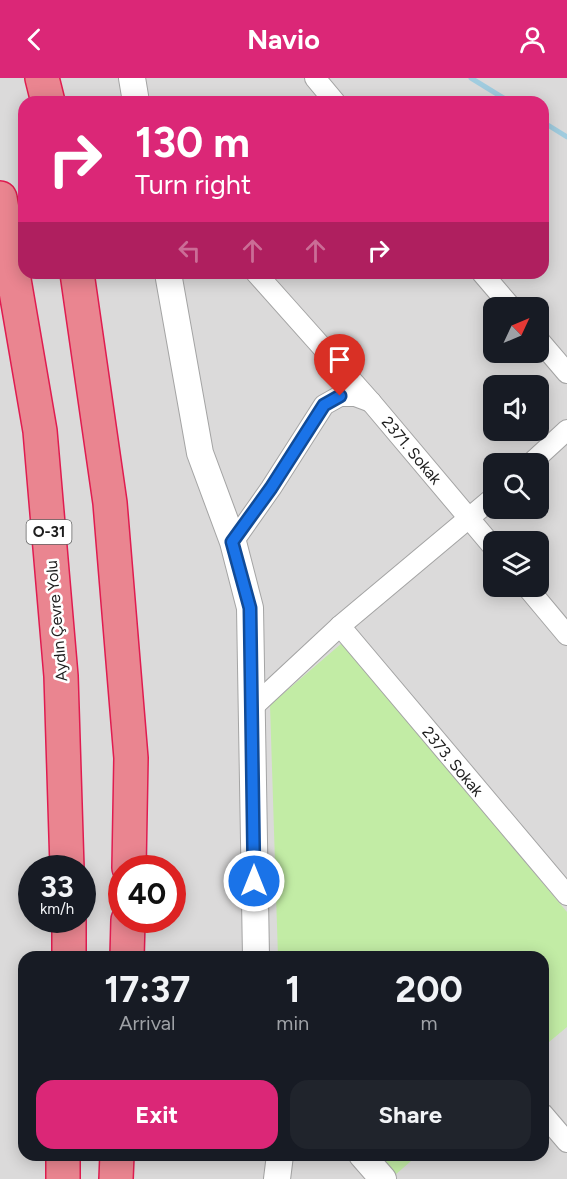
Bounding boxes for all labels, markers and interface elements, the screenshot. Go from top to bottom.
icon: back [18,23,51,56]
text: Navio [247,23,320,56]
icon: person [516,23,549,56]
text: 130 m [135,117,250,168]
icon: right [36,120,114,198]
text: Turn right [135,168,251,201]
icon: left [173,234,206,267]
icon: ahead [236,234,269,267]
icon: ahead [299,234,332,267]
icon: right [362,234,395,267]
north arrow [483,297,549,363]
map controls [483,297,549,597]
pin [314,334,365,396]
icon: arrive [323,343,356,376]
button: sound [483,375,549,441]
street label: 2371. Sokak [378,413,446,488]
button: search [483,453,549,519]
road number: O-31 [26,520,72,544]
button: layers [483,531,549,597]
street label: Aydın Çevre Yolu [42,559,71,682]
street label: 2373. Sokak [418,723,487,800]
position arrow [222,849,286,913]
speed limit sign: 40 [108,855,186,933]
text: 33 [40,868,74,905]
text: km/h [40,900,74,918]
text: 17:37 [104,968,190,1011]
text: 1 [285,968,300,1011]
text: 200 [395,968,463,1011]
text: Arrival [119,1011,175,1035]
text: min [276,1011,309,1035]
text: m [421,1011,438,1035]
button: Exit [36,1080,278,1149]
button: Share [290,1080,531,1149]

